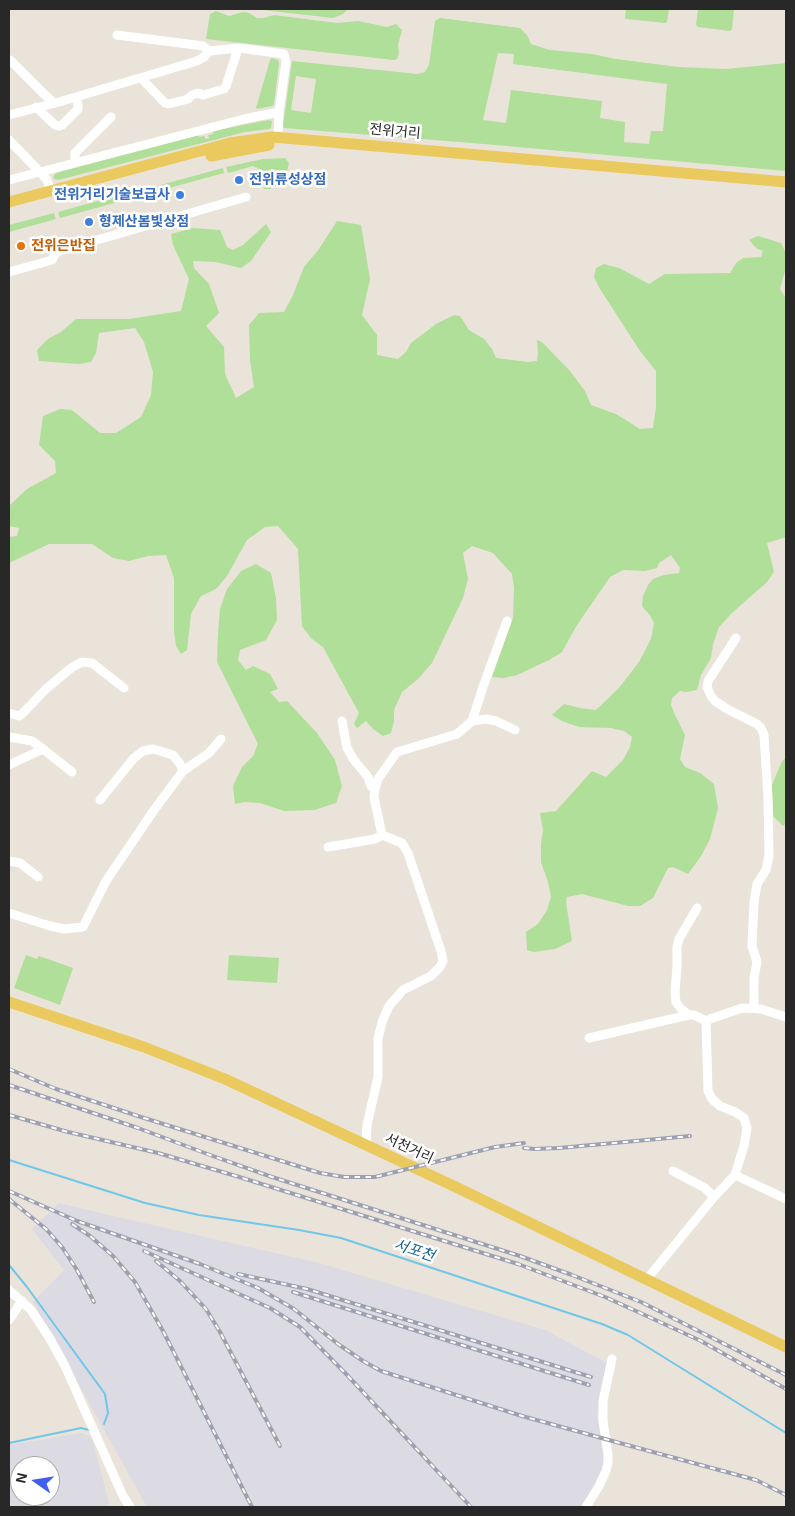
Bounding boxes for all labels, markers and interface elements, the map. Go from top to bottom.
street label: 전위거리 [369,121,421,143]
place label: 전위류성상점 [249,172,326,188]
marker: 전위류성상점 [233,174,245,186]
place label: 전위거리기술보급사 [54,187,170,203]
marker: 전위거리기술보급사 [174,189,186,201]
place label: 형제산봄빛상점 [99,214,189,230]
marker: 형제산봄빛상점 [83,216,95,228]
place label: 전위은반집 [31,238,95,254]
marker: 전위은반집 [15,240,27,252]
street label: 서천거리 [382,1131,436,1167]
water label: 서포천 [392,1236,436,1266]
north arrow [10,1456,60,1506]
text: N [12,1471,30,1485]

